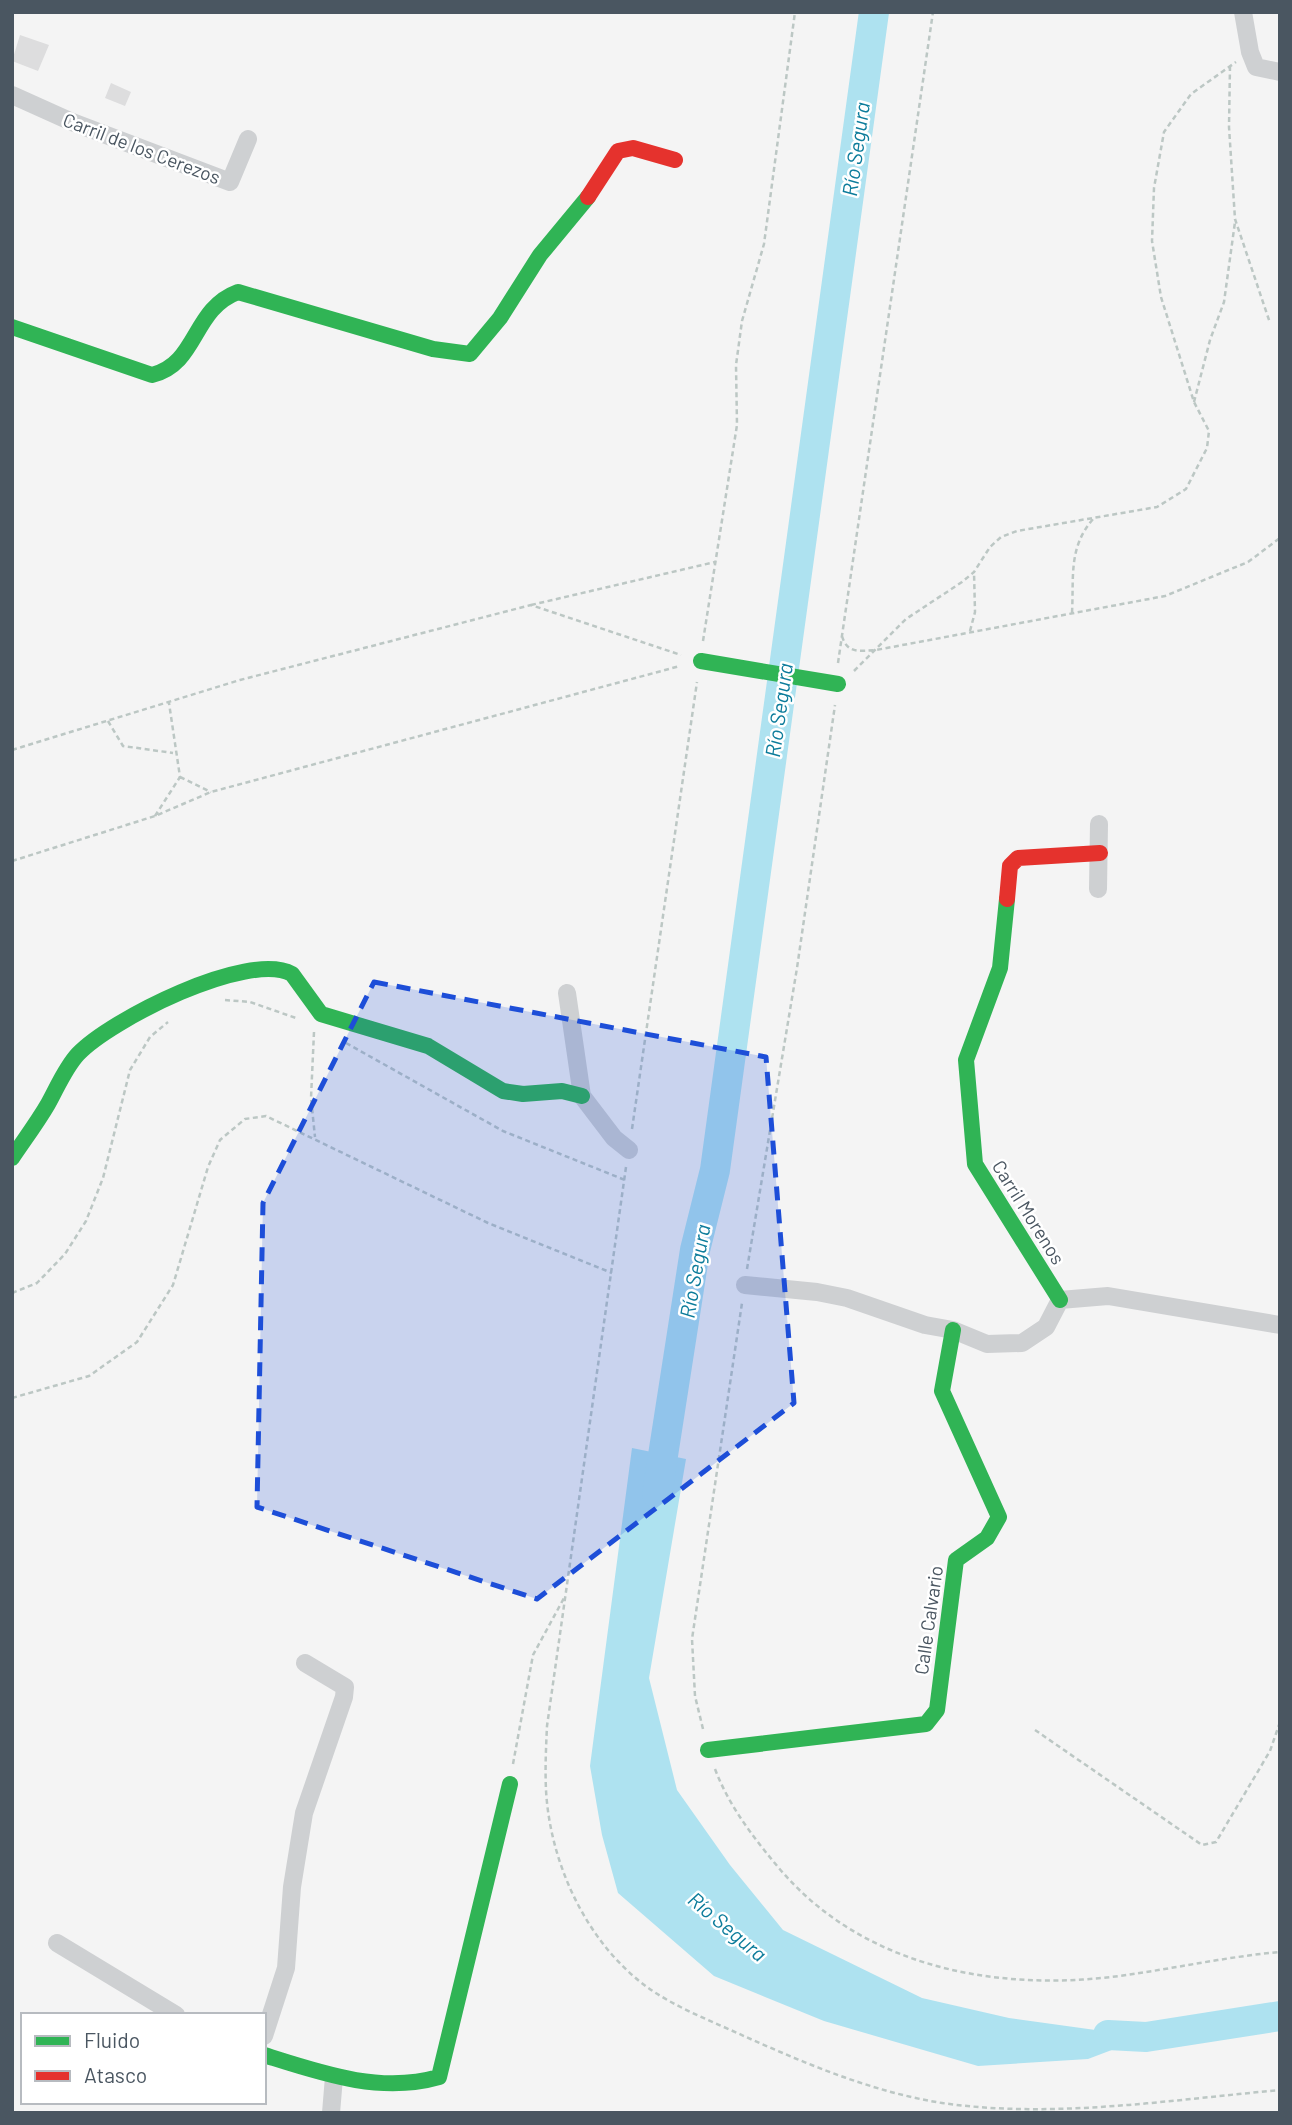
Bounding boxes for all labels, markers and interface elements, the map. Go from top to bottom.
water label: Río Segura [836,100,874,198]
street label: Carril de los Cerezos [60,107,224,189]
water label: Río Segura [759,661,797,759]
street label: Carril Morenos [988,1156,1070,1268]
water label: Río Segura [673,1222,715,1320]
street label: Calle Calvario [909,1564,947,1676]
water label: Río Segura [684,1886,772,1966]
legend [21,2013,266,2104]
text: Fluido [84,2027,140,2052]
text: Atasco [84,2062,147,2087]

